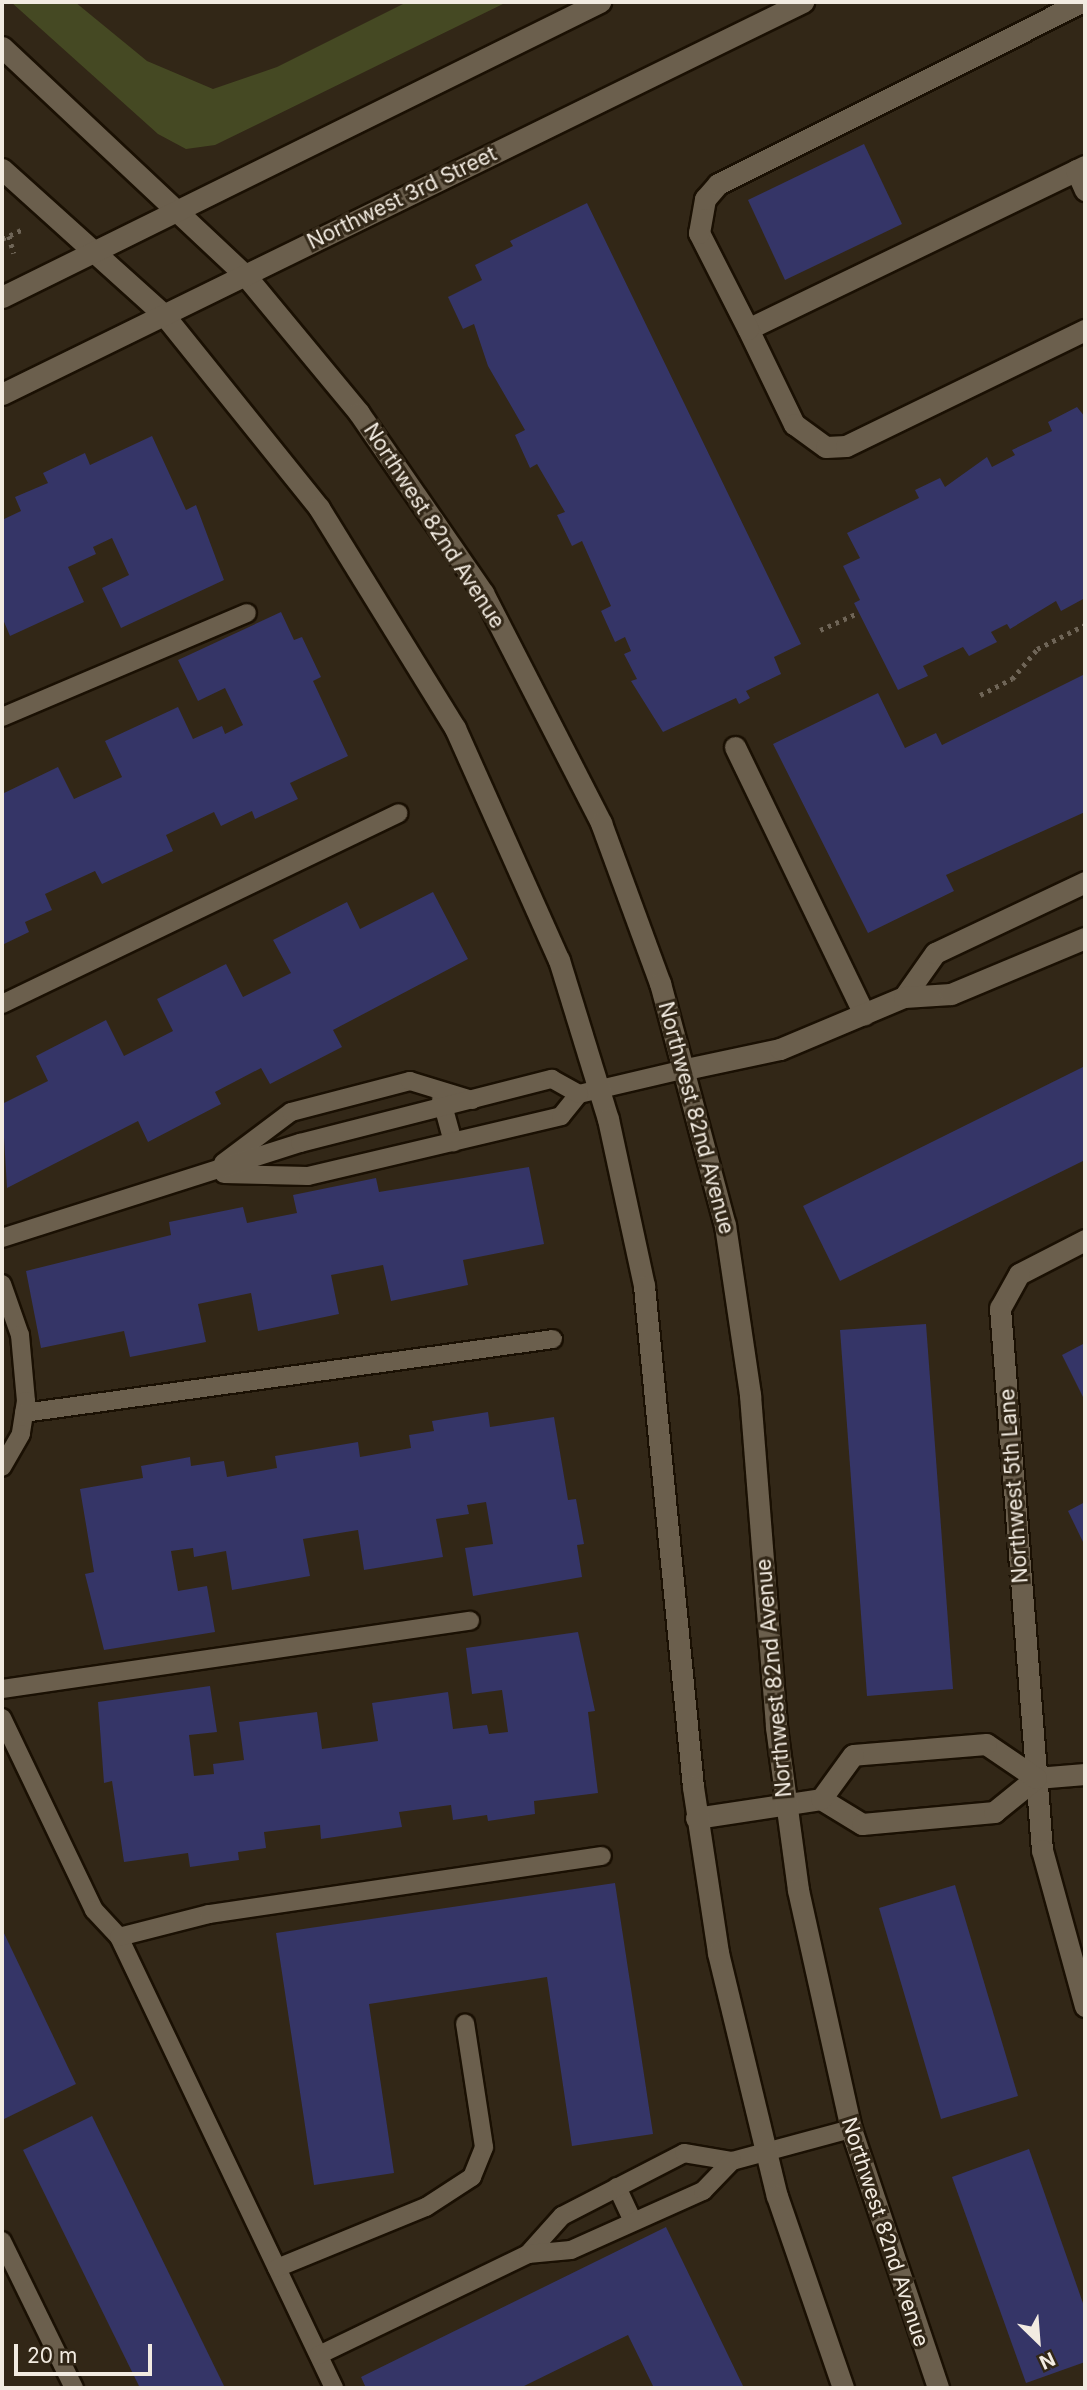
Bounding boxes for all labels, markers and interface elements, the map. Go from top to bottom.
street label: Northwest 3rd Street [303,141,501,255]
street label: Northwest 82nd Avenue [358,419,510,633]
street label: Northwest 82nd Avenue [653,999,739,1237]
street label: Northwest 5th Lane [995,1388,1033,1584]
street label: Northwest 82nd Avenue [751,1558,797,1798]
street label: Northwest 82nd Avenue [836,2114,934,2350]
north arrow [1003,2306,1073,2376]
scale bar [18,2330,156,2374]
text: 20 m [27,2343,77,2368]
text: N [1036,2347,1059,2374]

